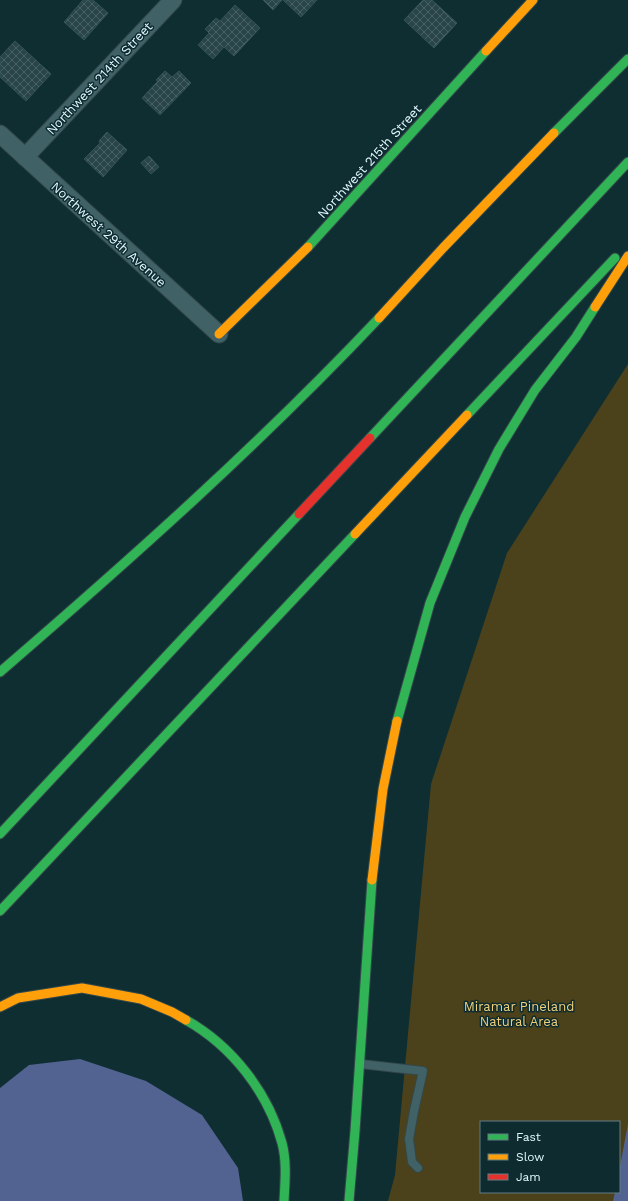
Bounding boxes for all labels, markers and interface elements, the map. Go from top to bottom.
street label: Northwest 214th Street [43,19,156,138]
street label: Northwest 215th Street [314,101,425,221]
street label: Northwest 29th Avenue [48,179,169,290]
park label: Miramar Pineland Natural Area [464,999,574,1029]
legend [480,1121,620,1193]
text: Fast [516,1130,541,1144]
text: Slow [516,1150,544,1164]
text: Jam [516,1170,541,1184]

